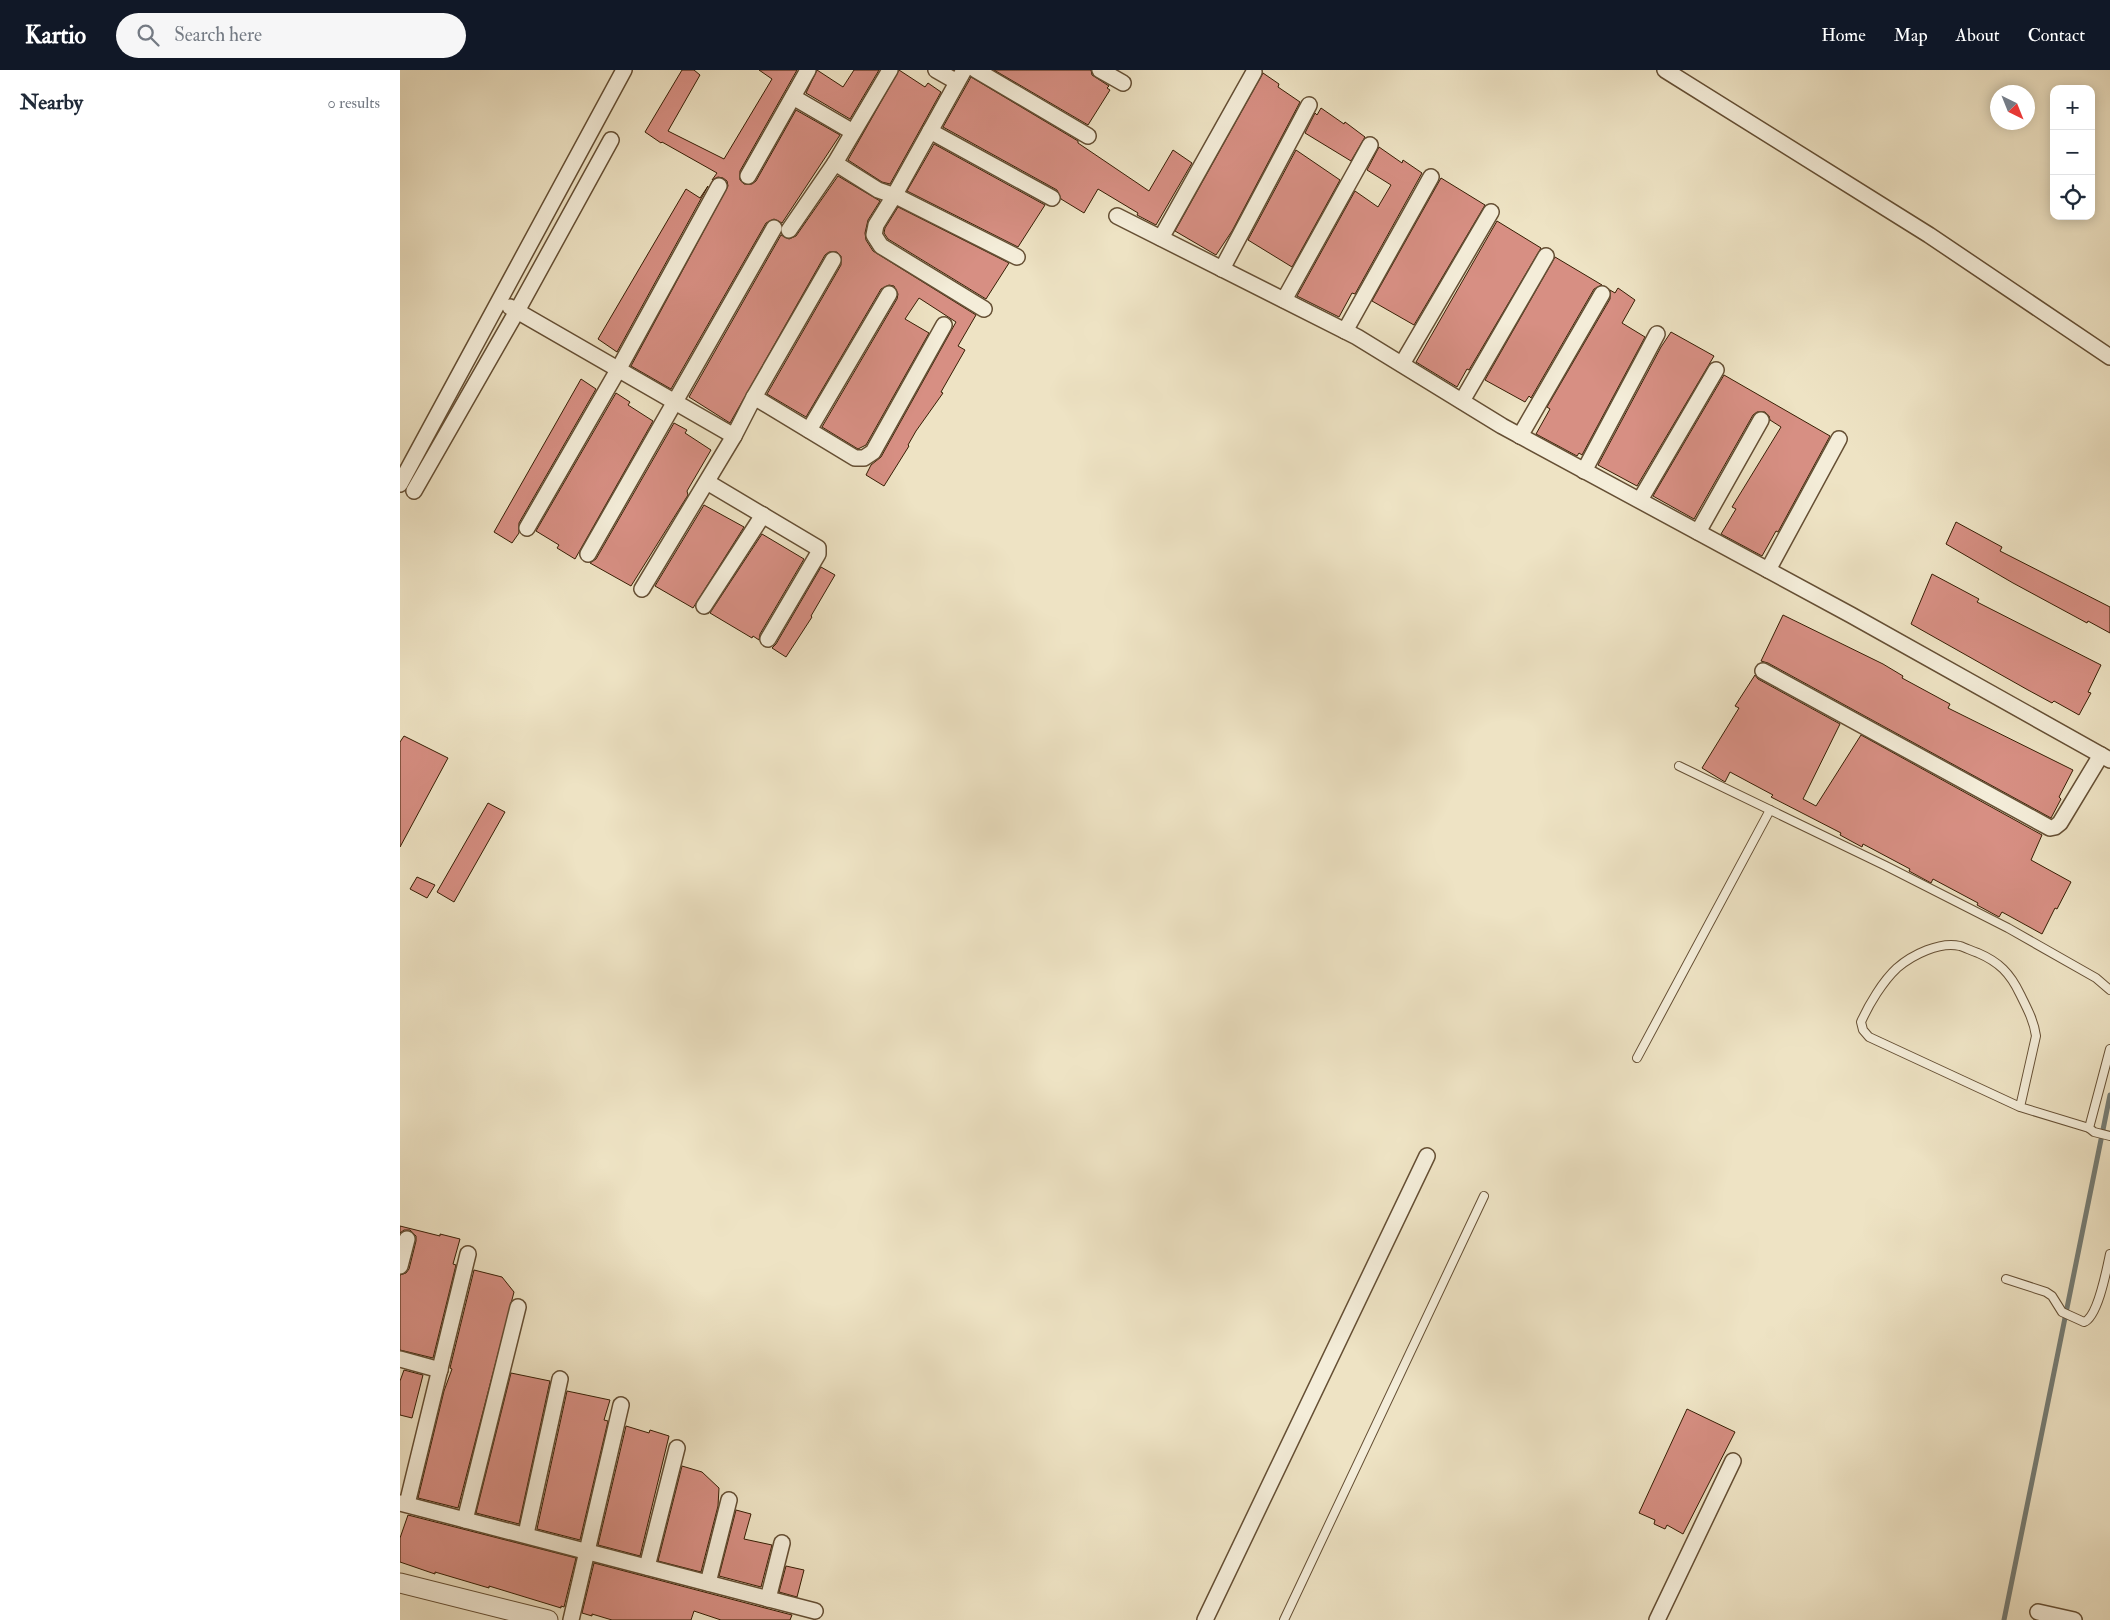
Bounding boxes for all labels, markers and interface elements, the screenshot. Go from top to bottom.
search box [116,13,466,58]
text: Kartio [25,20,86,51]
icon: search [134,21,162,49]
text: Search here [174,23,262,47]
text: Home [1821,24,1866,47]
text: Map [1894,24,1928,47]
text: About [1956,24,2000,47]
text: Contact [2028,24,2085,47]
north arrow [1990,85,2035,130]
map controls [2050,85,2095,220]
button: + [2050,85,2095,130]
text: Nearby [20,89,83,116]
text: 0 results [327,93,380,113]
button: − [2050,130,2095,175]
button: locate [2050,175,2095,220]

